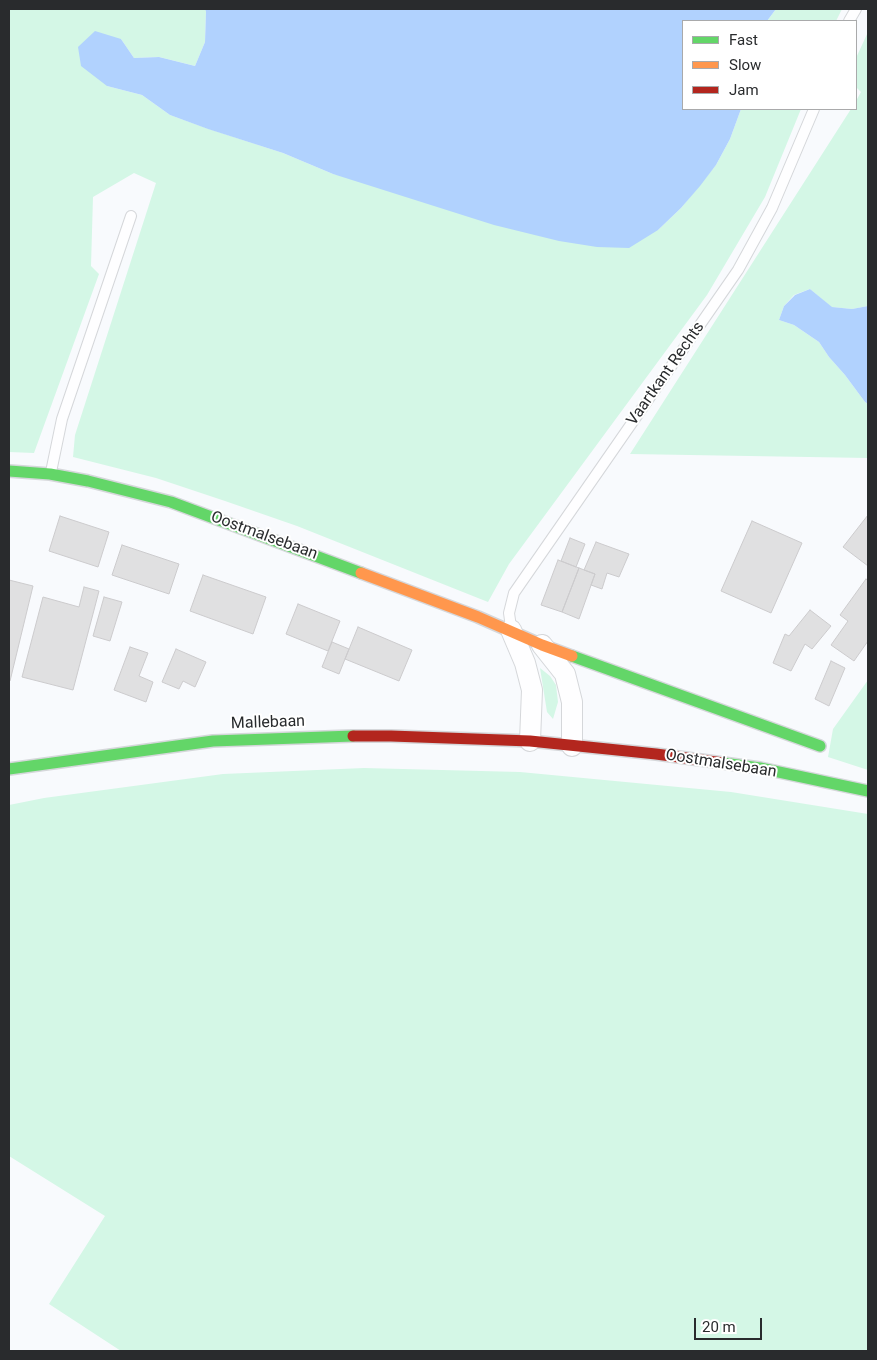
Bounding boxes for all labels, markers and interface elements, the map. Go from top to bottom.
legend [682,20,857,110]
text: Fast [729,31,758,49]
text: Slow [729,56,761,74]
text: Jam [729,81,759,99]
street label: Vaartkant Rechts [623,318,709,430]
street label: Oostmalsebaan [208,508,320,564]
street label: Mallebaan [231,712,305,734]
street label: Oostmalsebaan [664,746,778,782]
scale bar [697,1308,764,1340]
text: 20 m [702,1318,736,1336]

